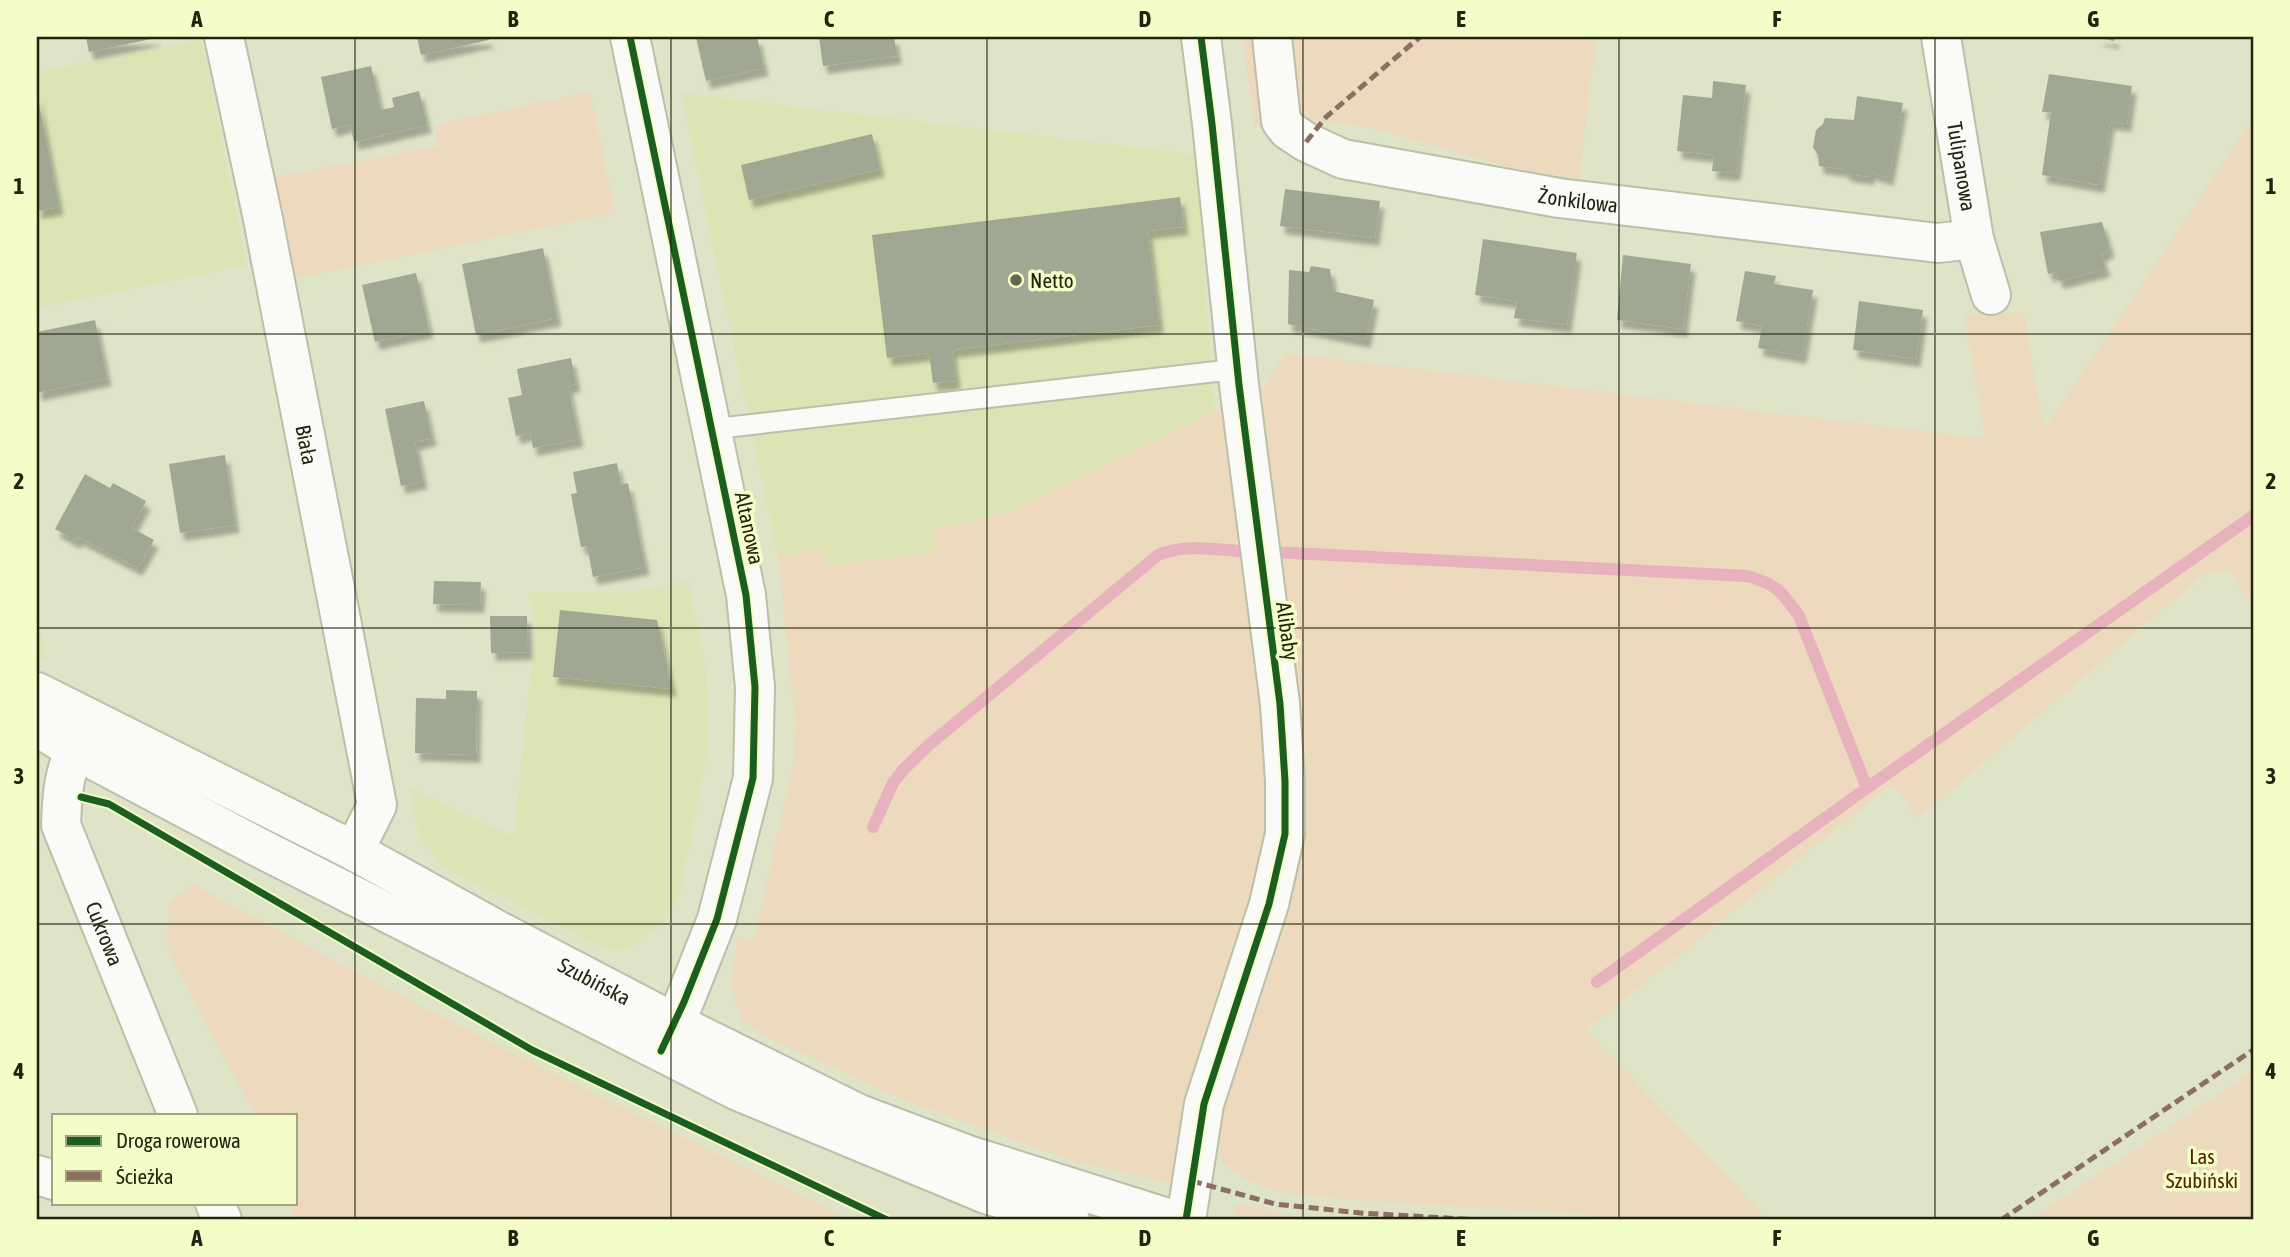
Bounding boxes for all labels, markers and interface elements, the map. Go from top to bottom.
text: A [190,6,203,32]
text: B [508,6,519,32]
text: C [824,6,835,32]
text: D [1139,6,1152,32]
text: E [1456,6,1466,32]
text: F [1772,6,1782,32]
text: G [2087,6,2099,32]
street label: Tulipanowa [1943,120,1981,213]
text: 1 [14,173,25,199]
text: 1 [2266,173,2277,199]
street label: Żonkilowa [1536,182,1619,217]
place label: Netto [1030,268,1074,292]
marker: Netto [1008,272,1024,288]
street label: Biała [291,423,322,467]
text: 2 [14,468,24,494]
text: 2 [2266,468,2276,494]
street label: Altanowa [731,490,769,566]
street label: Alibaby [1272,600,1304,662]
text: 3 [14,763,24,789]
text: 3 [2266,763,2276,789]
street label: Cukrowa [81,898,128,969]
street label: Szubińska [554,952,635,1010]
text: 4 [13,1058,25,1084]
text: 4 [2265,1058,2277,1084]
legend [52,1114,298,1204]
text: Droga rowerowa [116,1128,241,1152]
park label: Las Szubiński [2166,1144,2238,1192]
text: Ścieżka [116,1164,174,1188]
text: A [190,1225,203,1251]
text: B [508,1225,519,1251]
text: C [824,1225,835,1251]
text: D [1139,1225,1152,1251]
text: E [1456,1225,1466,1251]
text: F [1772,1225,1782,1251]
text: G [2087,1225,2099,1251]

